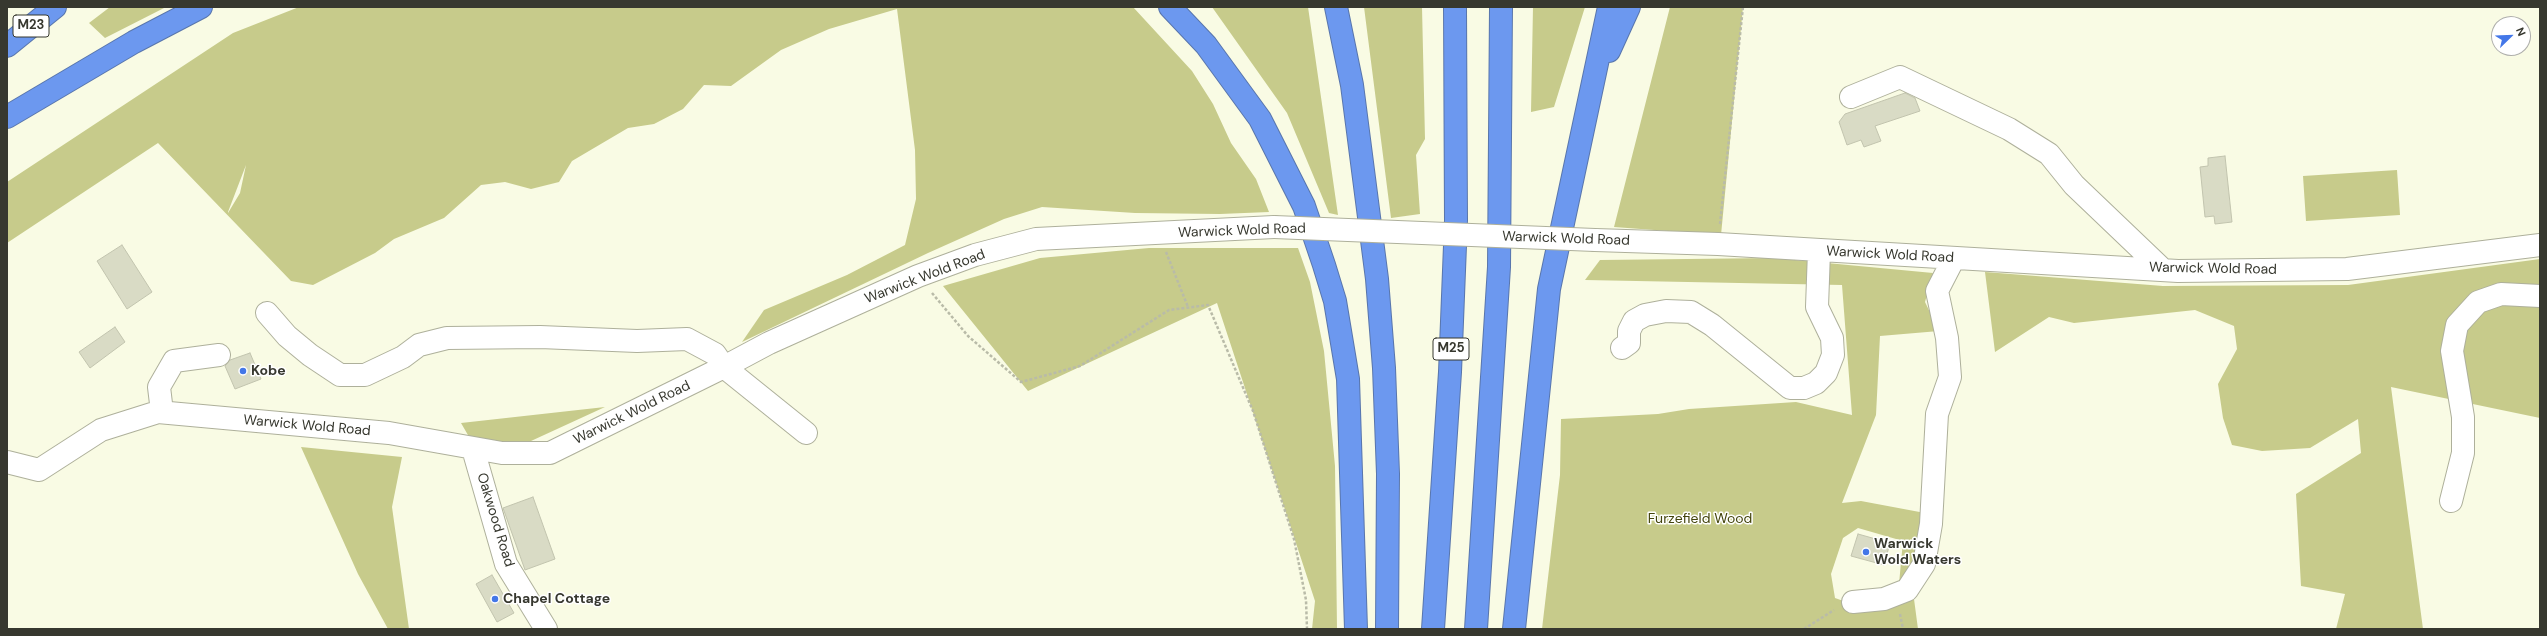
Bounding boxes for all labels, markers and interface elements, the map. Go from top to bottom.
road number: M23 [13,15,49,37]
north arrow [2491,16,2531,56]
text: N [2513,25,2529,38]
street label: Warwick Wold Road [1178,220,1306,242]
street label: Warwick Wold Road [1502,228,1630,250]
street label: Warwick Wold Road [1826,243,1954,267]
street label: Warwick Wold Road [862,246,988,308]
street label: Warwick Wold Road [2149,259,2277,279]
road number: M25 [1433,338,1469,360]
place label: Kobe [251,363,286,379]
marker: Kobe [238,366,248,376]
street label: Warwick Wold Road [571,377,693,449]
street label: Warwick Wold Road [243,412,371,440]
street label: Oakwood Road [473,471,517,569]
park label: Furzefield Wood [1648,511,1752,527]
place label: Warwick Wold Waters [1874,536,1961,568]
marker: Warwick Wold Waters [1861,547,1871,557]
place label: Chapel Cottage [503,591,610,607]
marker: Chapel Cottage [490,594,500,604]

